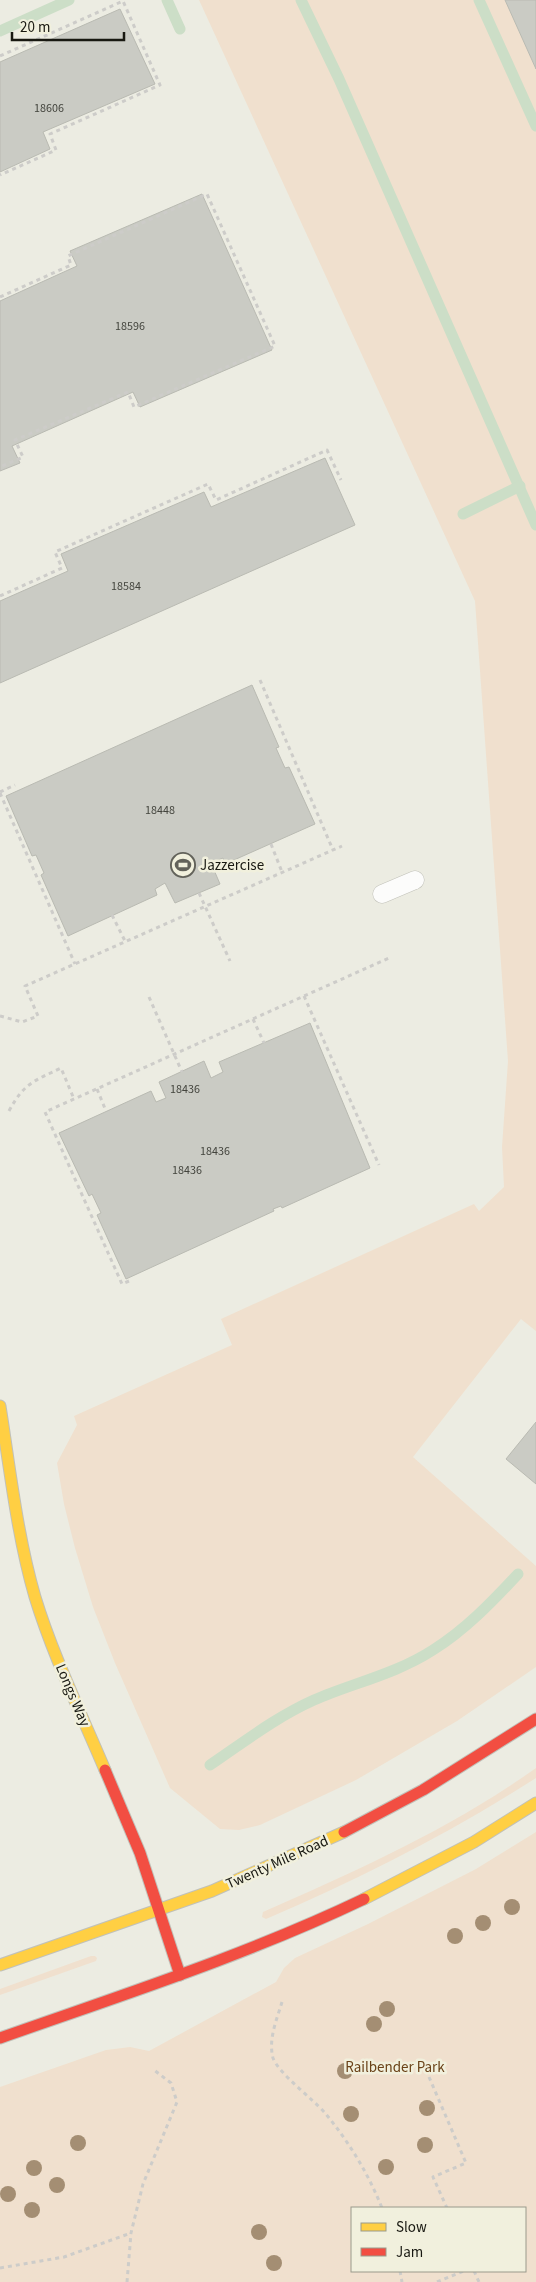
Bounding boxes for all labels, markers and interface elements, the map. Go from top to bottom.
scale bar [12,10,125,42]
text: 20 m [20,17,50,38]
house number: 18606 [34,100,64,117]
house number: 18596 [115,318,145,335]
house number: 18584 [111,578,141,595]
house number: 18448 [145,802,175,819]
sports icon: Jazzercise [170,852,196,878]
place label: Jazzercise [200,855,264,876]
house number: 18436 [170,1081,200,1098]
house number: 18436 [200,1143,230,1160]
house number: 18436 [172,1162,202,1179]
street label: Longs Way [50,1661,95,1730]
street label: Twenty Mile Road [223,1830,332,1894]
park label: Railbender Park [345,2057,445,2078]
legend [351,2207,526,2272]
text: Slow [396,2217,427,2238]
text: Jam [396,2242,423,2263]

